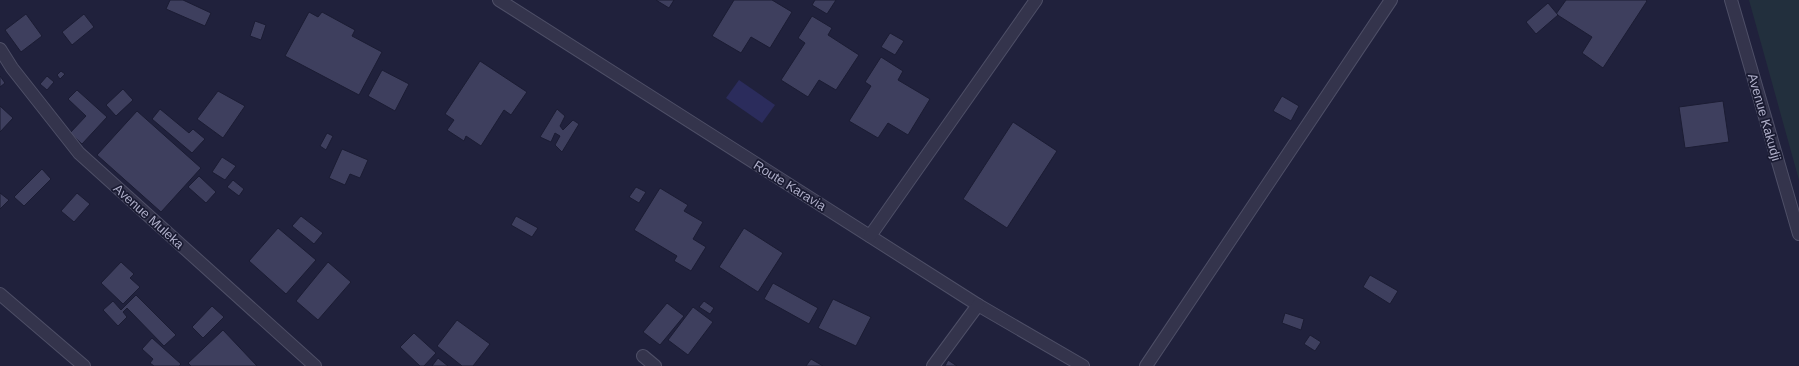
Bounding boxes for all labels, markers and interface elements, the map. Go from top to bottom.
street label: Avenue Kakudji [1745,72,1784,163]
street label: Route Karavia [751,157,829,214]
street label: Avenue Muleka [110,181,187,252]

